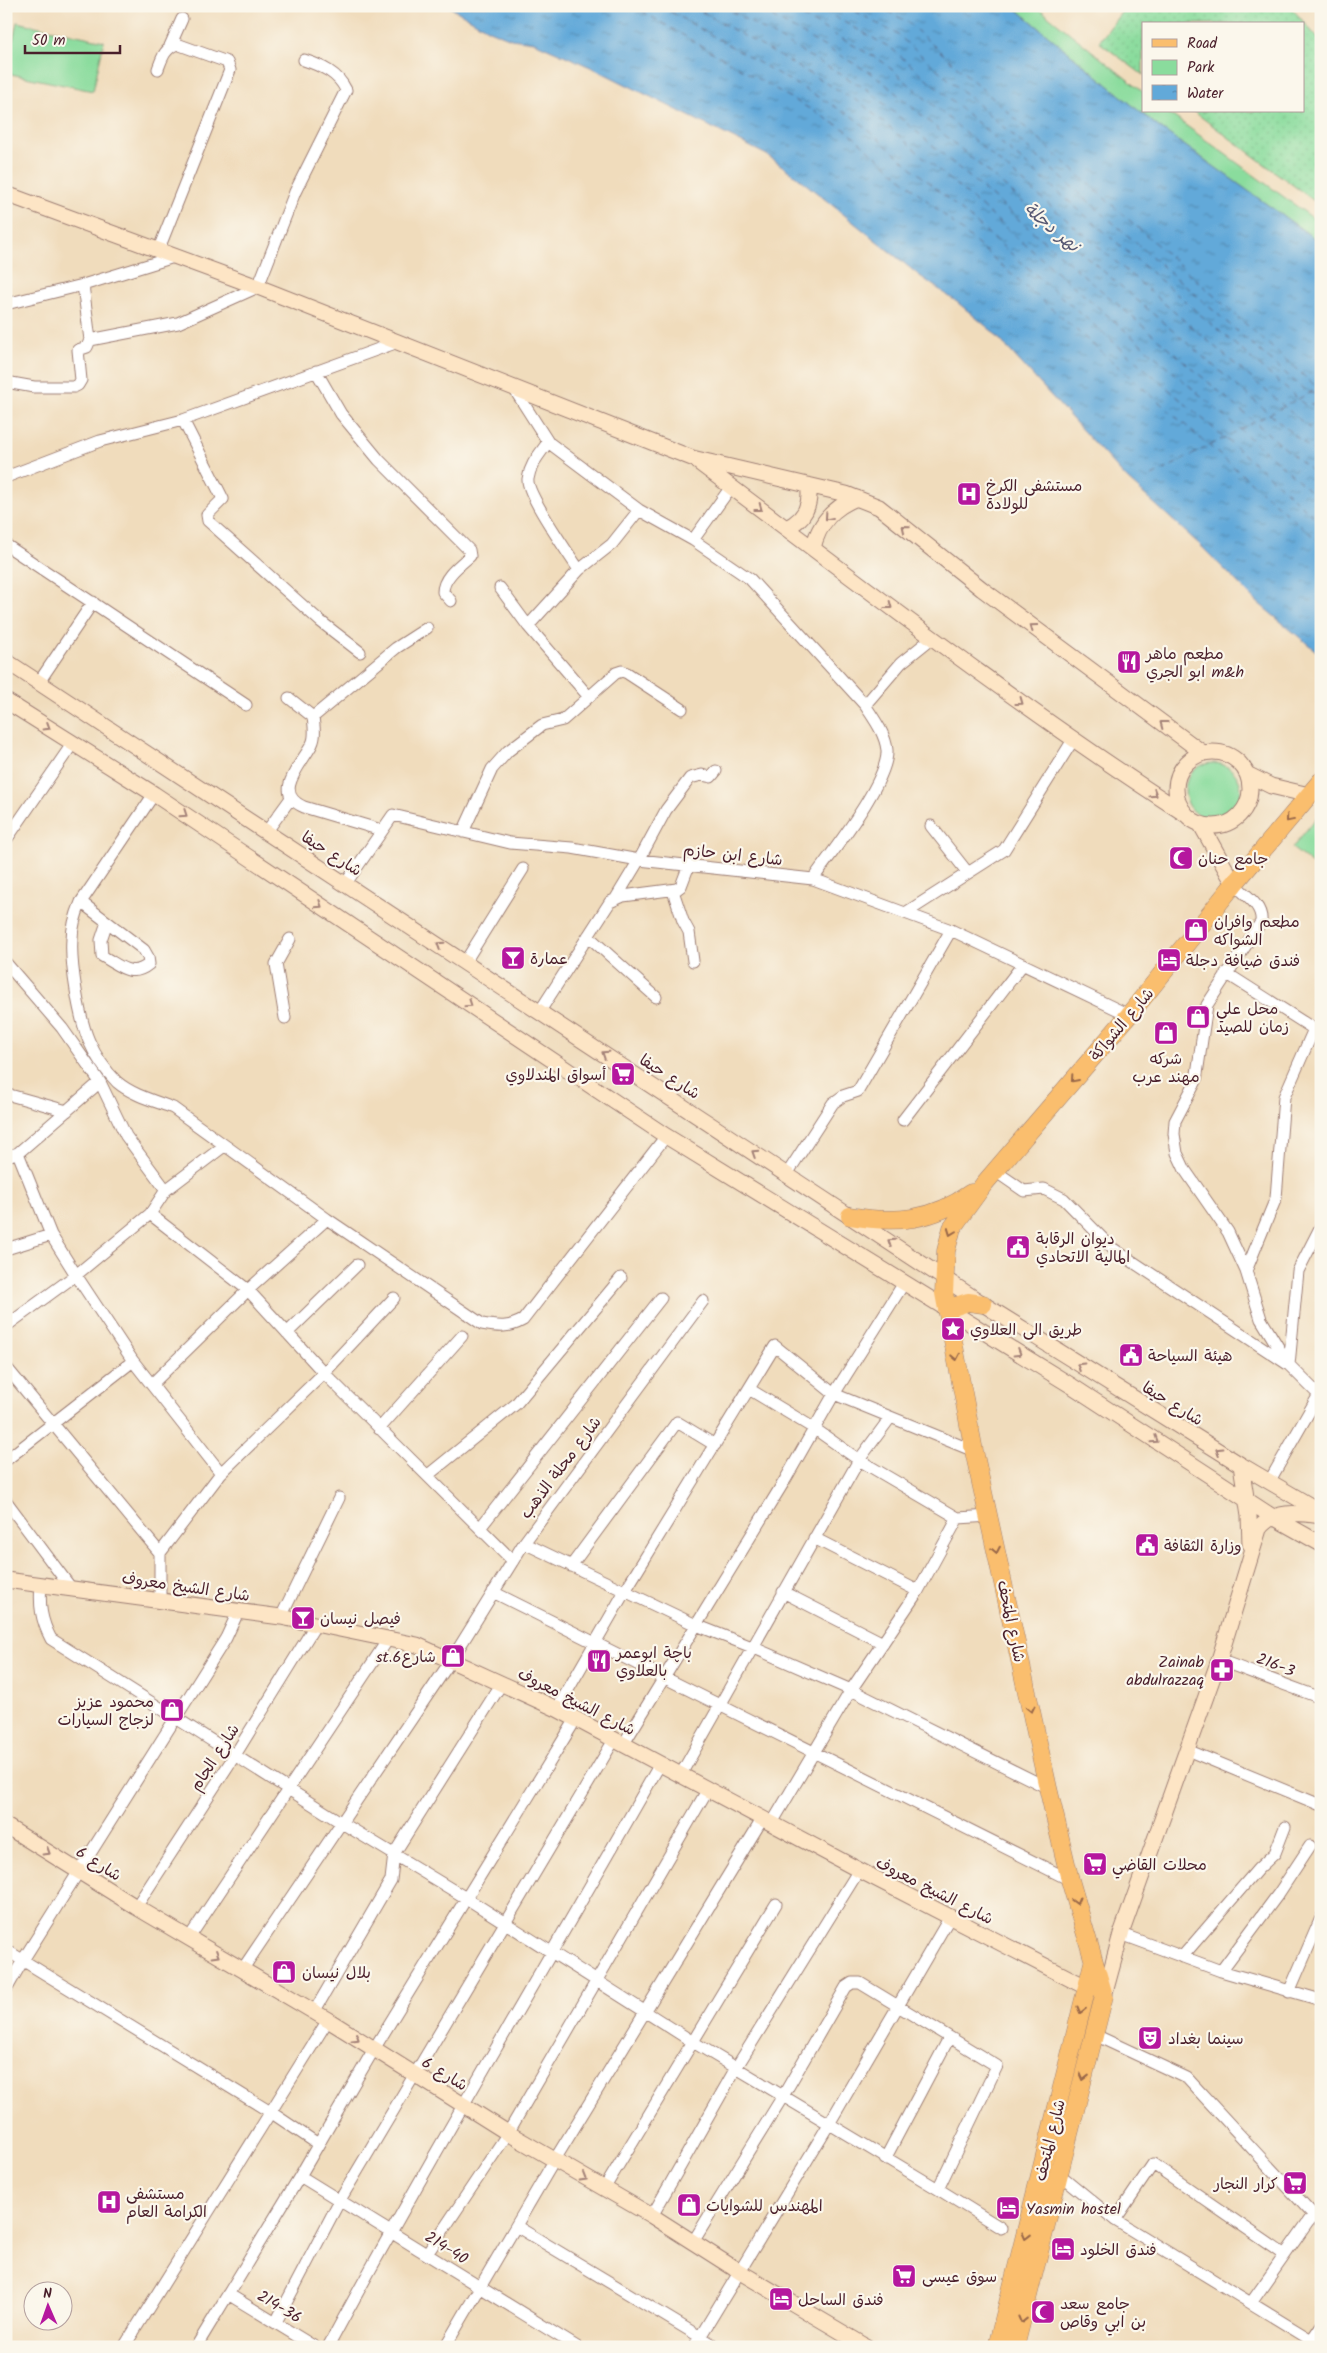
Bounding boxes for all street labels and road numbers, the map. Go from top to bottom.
street label: شارع حيفا [296,825,367,883]
street label: شارع ابن حازم [682,838,784,873]
street label: شارع الشواكة [1084,983,1160,1067]
street label: شارع حيفا [634,1048,705,1106]
street label: شارع حيفا [1137,1376,1208,1433]
street label: شارع محلة الذهب [514,1411,608,1524]
street label: شارع الشيخ معروف [120,1566,251,1609]
street label: شارع المتحف [990,1578,1031,1665]
street label: 216-3 [1252,1647,1298,1684]
street label: شارع الشيخ معروف [513,1662,639,1743]
street label: شارع الجام [184,1719,246,1796]
street label: شارع 6 [70,1840,126,1888]
street label: شارع الشيخ معروف [871,1851,997,1932]
street label: شارع 6 [416,2051,472,2098]
street label: شارع المتحف [1028,2097,1073,2184]
street label: 214-40 [420,2225,473,2271]
street label: 214-36 [252,2284,306,2330]

